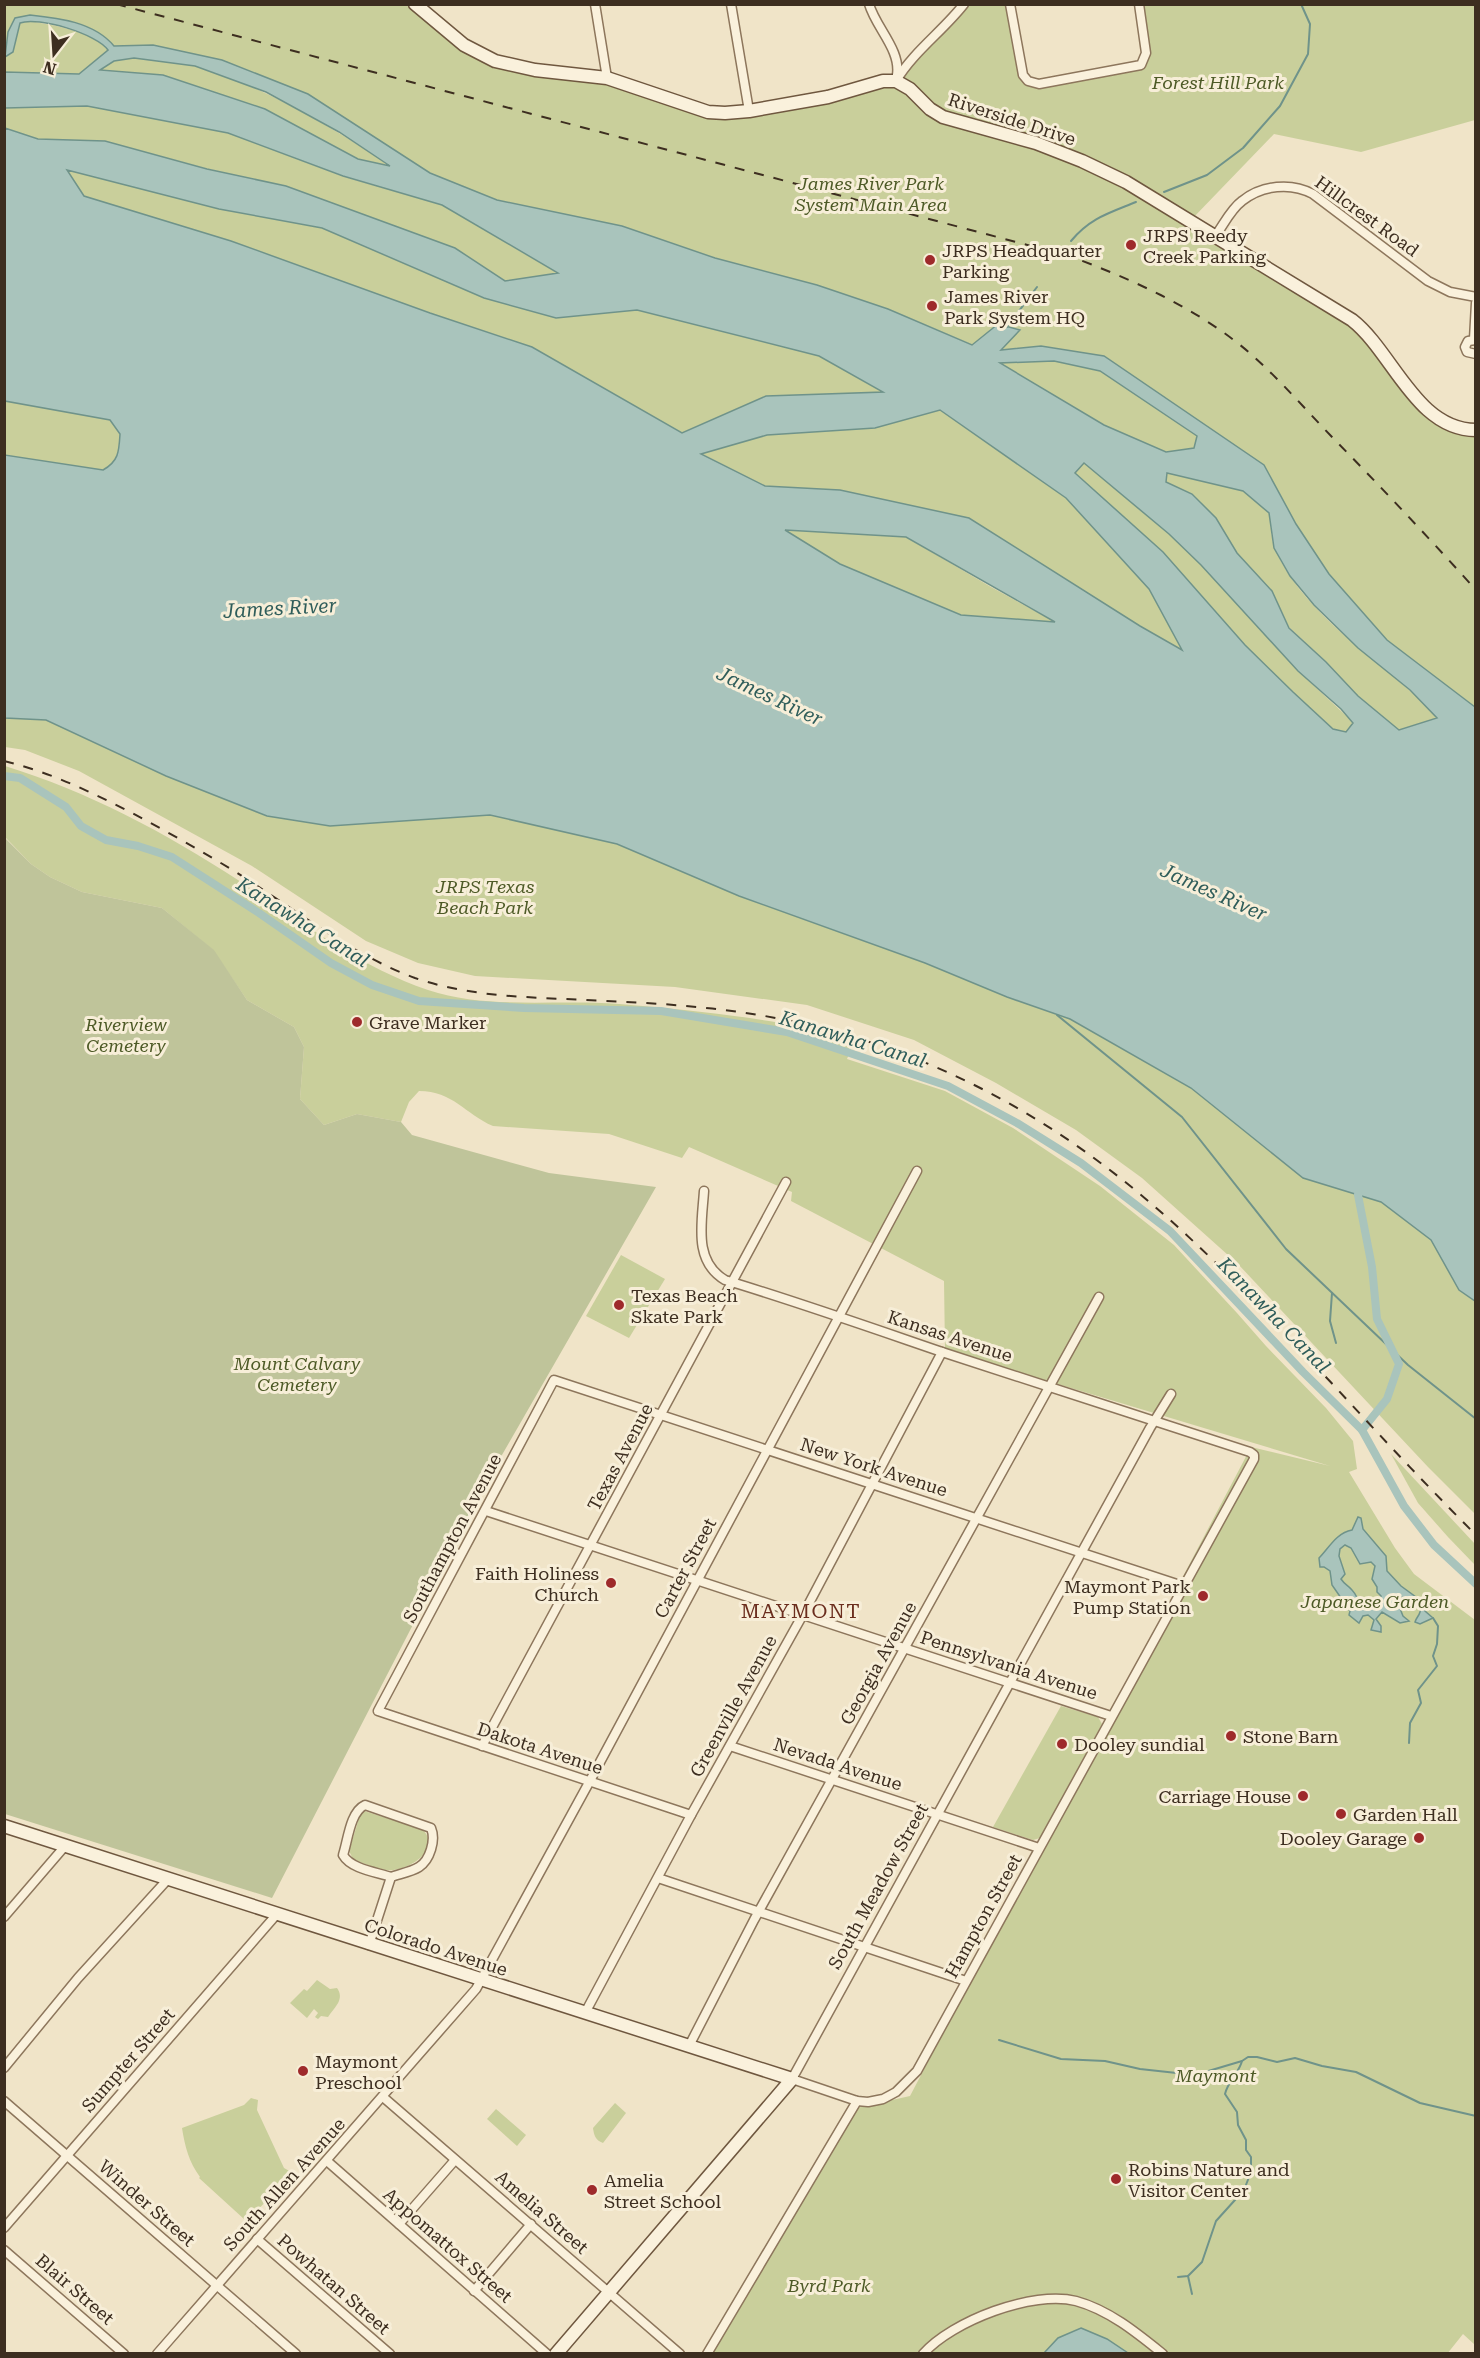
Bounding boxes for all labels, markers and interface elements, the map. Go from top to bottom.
north arrow [24,24,84,84]
text: N [41,57,58,79]
park label: Forest Hill Park [1151,72,1284,93]
street label: Riverside Drive [946,88,1079,150]
street label: Hillcrest Road [1311,171,1423,261]
park label: James River Park System Main Area [794,173,947,215]
place label: JRPS Reedy Creek Parking [1143,225,1267,267]
marker: JRPS Reedy Creek Parking [1124,238,1138,252]
place label: JRPS Headquarter Parking [942,240,1102,282]
marker: JRPS Headquarter Parking [923,253,937,267]
place label: James River Park System HQ [944,286,1085,328]
marker: James River Park System HQ [925,299,939,313]
water label: James River [222,593,338,623]
water label: James River [713,661,827,731]
water label: James River [1156,858,1271,926]
water label: Kanawha Canal [231,871,374,972]
park label: JRPS Texas Beach Park [435,876,534,918]
water label: Kanawha Canal [776,1005,929,1073]
place label: Grave Marker [369,1012,486,1033]
park label: Riverview Cemetery [84,1014,167,1056]
marker: Grave Marker [350,1015,364,1029]
water label: Kanawha Canal [1212,1251,1335,1378]
place label: Texas Beach Skate Park [631,1285,738,1327]
marker: Texas Beach Skate Park [612,1298,626,1312]
street label: Kansas Avenue [885,1306,1015,1366]
park label: Mount Calvary Cemetery [233,1353,361,1395]
street label: Texas Avenue [583,1400,657,1514]
street label: New York Avenue [798,1433,950,1501]
street label: Southampton Avenue [399,1450,506,1626]
street label: Carter Street [650,1514,720,1622]
place label: Faith Holiness Church [475,1563,599,1605]
marker: Faith Holiness Church [604,1576,618,1590]
place label: Maymont Park Pump Station [1064,1576,1191,1618]
marker: Maymont Park Pump Station [1196,1589,1210,1603]
park label: Japanese Garden [1300,1591,1449,1612]
street label: Georgia Avenue [836,1598,921,1728]
district label: MAYMONT [741,1599,861,1623]
street label: Pennsylvania Avenue [918,1626,1100,1704]
street label: Greenville Avenue [685,1631,781,1781]
street label: Dakota Avenue [474,1718,606,1778]
place label: Stone Barn [1243,1726,1339,1747]
marker: Stone Barn [1224,1729,1238,1743]
street label: Nevada Avenue [771,1733,905,1795]
place label: Dooley sundial [1074,1734,1205,1755]
marker: Dooley sundial [1055,1737,1069,1751]
place label: Carriage House [1158,1786,1291,1807]
marker: Carriage House [1296,1789,1310,1803]
street label: South Meadow Street [824,1799,932,1973]
place label: Garden Hall [1353,1804,1458,1825]
marker: Garden Hall [1334,1807,1348,1821]
place label: Dooley Garage [1280,1828,1407,1849]
marker: Dooley Garage [1412,1831,1426,1845]
street label: Hampton Street [940,1850,1026,1982]
street label: Colorado Avenue [362,1914,510,1980]
street label: Sumpter Street [77,2004,179,2116]
place label: Maymont Preschool [315,2051,402,2093]
marker: Maymont Preschool [296,2064,310,2078]
park label: Maymont [1175,2065,1257,2086]
street label: South Allen Avenue [219,2113,349,2255]
street label: Winder Street [95,2156,200,2251]
place label: Robins Nature and Visitor Center [1128,2159,1290,2201]
street label: Amelia Street [491,2166,593,2258]
place label: Amelia Street School [604,2170,721,2212]
marker: Robins Nature and Visitor Center [1109,2172,1123,2186]
street label: Appomattox Street [379,2183,517,2307]
marker: Amelia Street School [585,2183,599,2197]
street label: Powhatan Street [273,2229,395,2339]
street label: Blair Street [32,2249,119,2329]
park label: Byrd Park [786,2275,871,2296]

